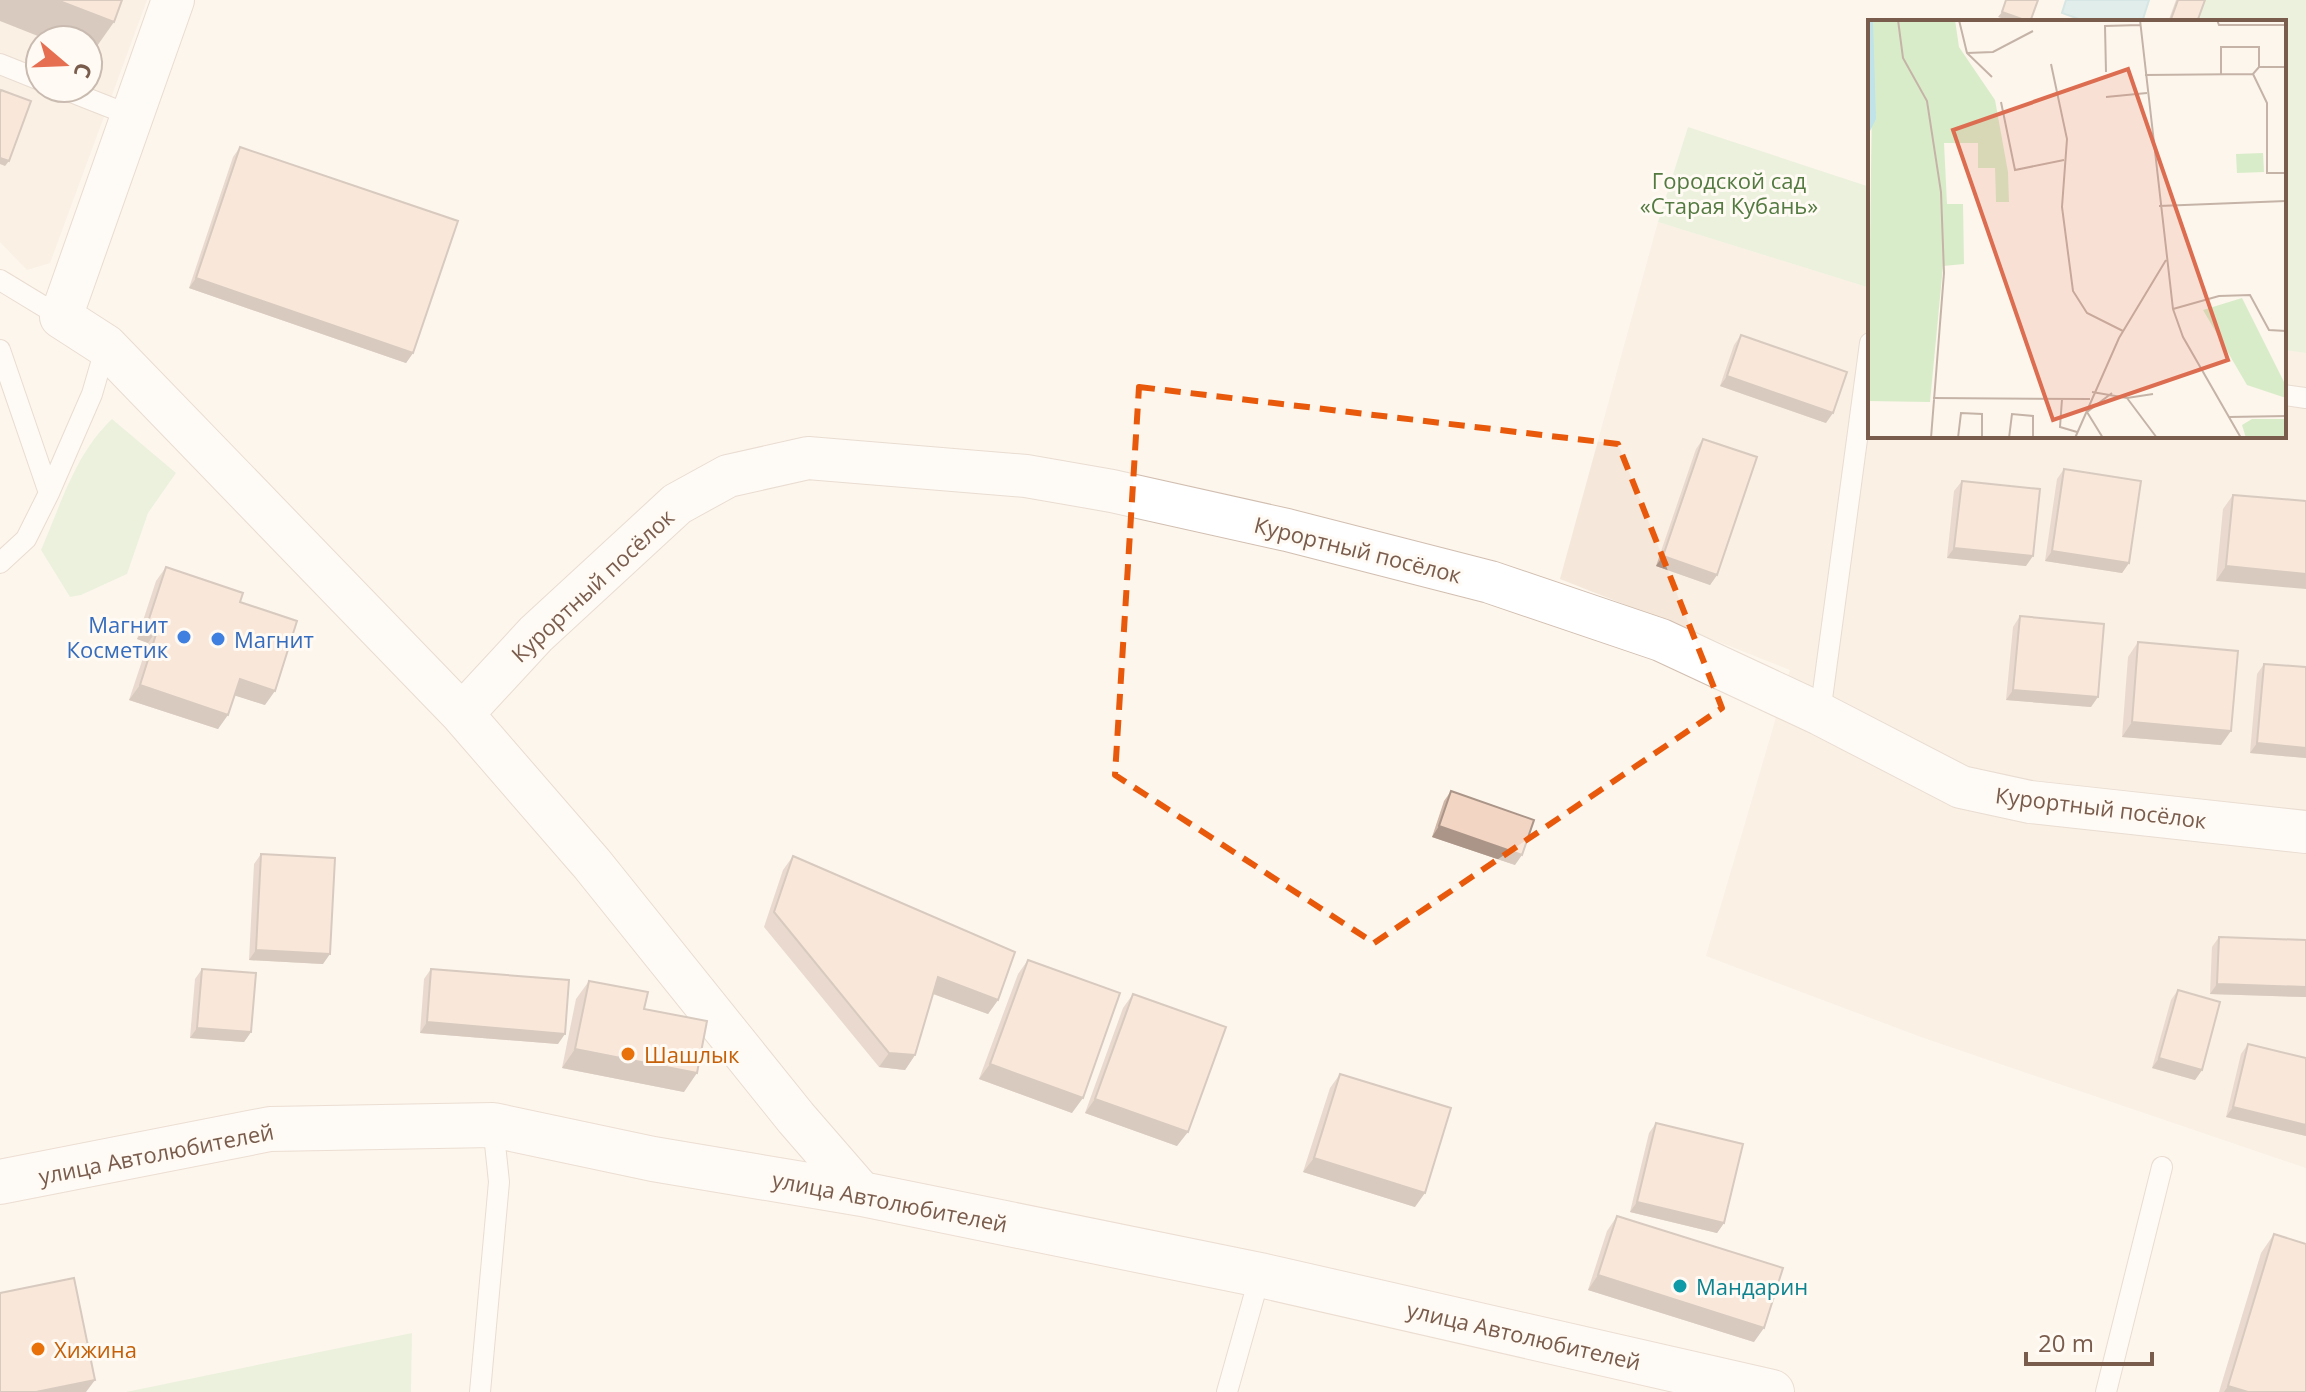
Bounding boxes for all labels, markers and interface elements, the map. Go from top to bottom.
inset map [1868,20,2286,438]
north arrow [24,24,104,104]
text: С [67,59,100,82]
park label: Городской сад «Старая Кубань» [1640,165,1818,220]
street label: Курортный посёлок [504,501,680,668]
street label: Курортный посёлок [1251,509,1465,589]
place label: Магнит Косметик [67,609,169,664]
place label: Магнит [234,624,314,654]
marker: Магнит Косметик [175,628,193,646]
marker: Магнит [209,630,227,648]
street label: Курортный посёлок [1994,779,2209,835]
place label: Шашлык [644,1039,740,1069]
marker: Шашлык [619,1045,637,1063]
street label: улица Автолюбителей [36,1115,276,1191]
street label: улица Автолюбителей [770,1163,1010,1239]
place label: Мандарин [1696,1271,1808,1301]
marker: Мандарин [1671,1277,1689,1295]
street label: улица Автолюбителей [1404,1294,1644,1376]
scale bar [2026,1316,2152,1366]
text: 20 m [2038,1326,2094,1359]
place label: Хижина [54,1334,137,1364]
marker: Хижина [29,1340,47,1358]

